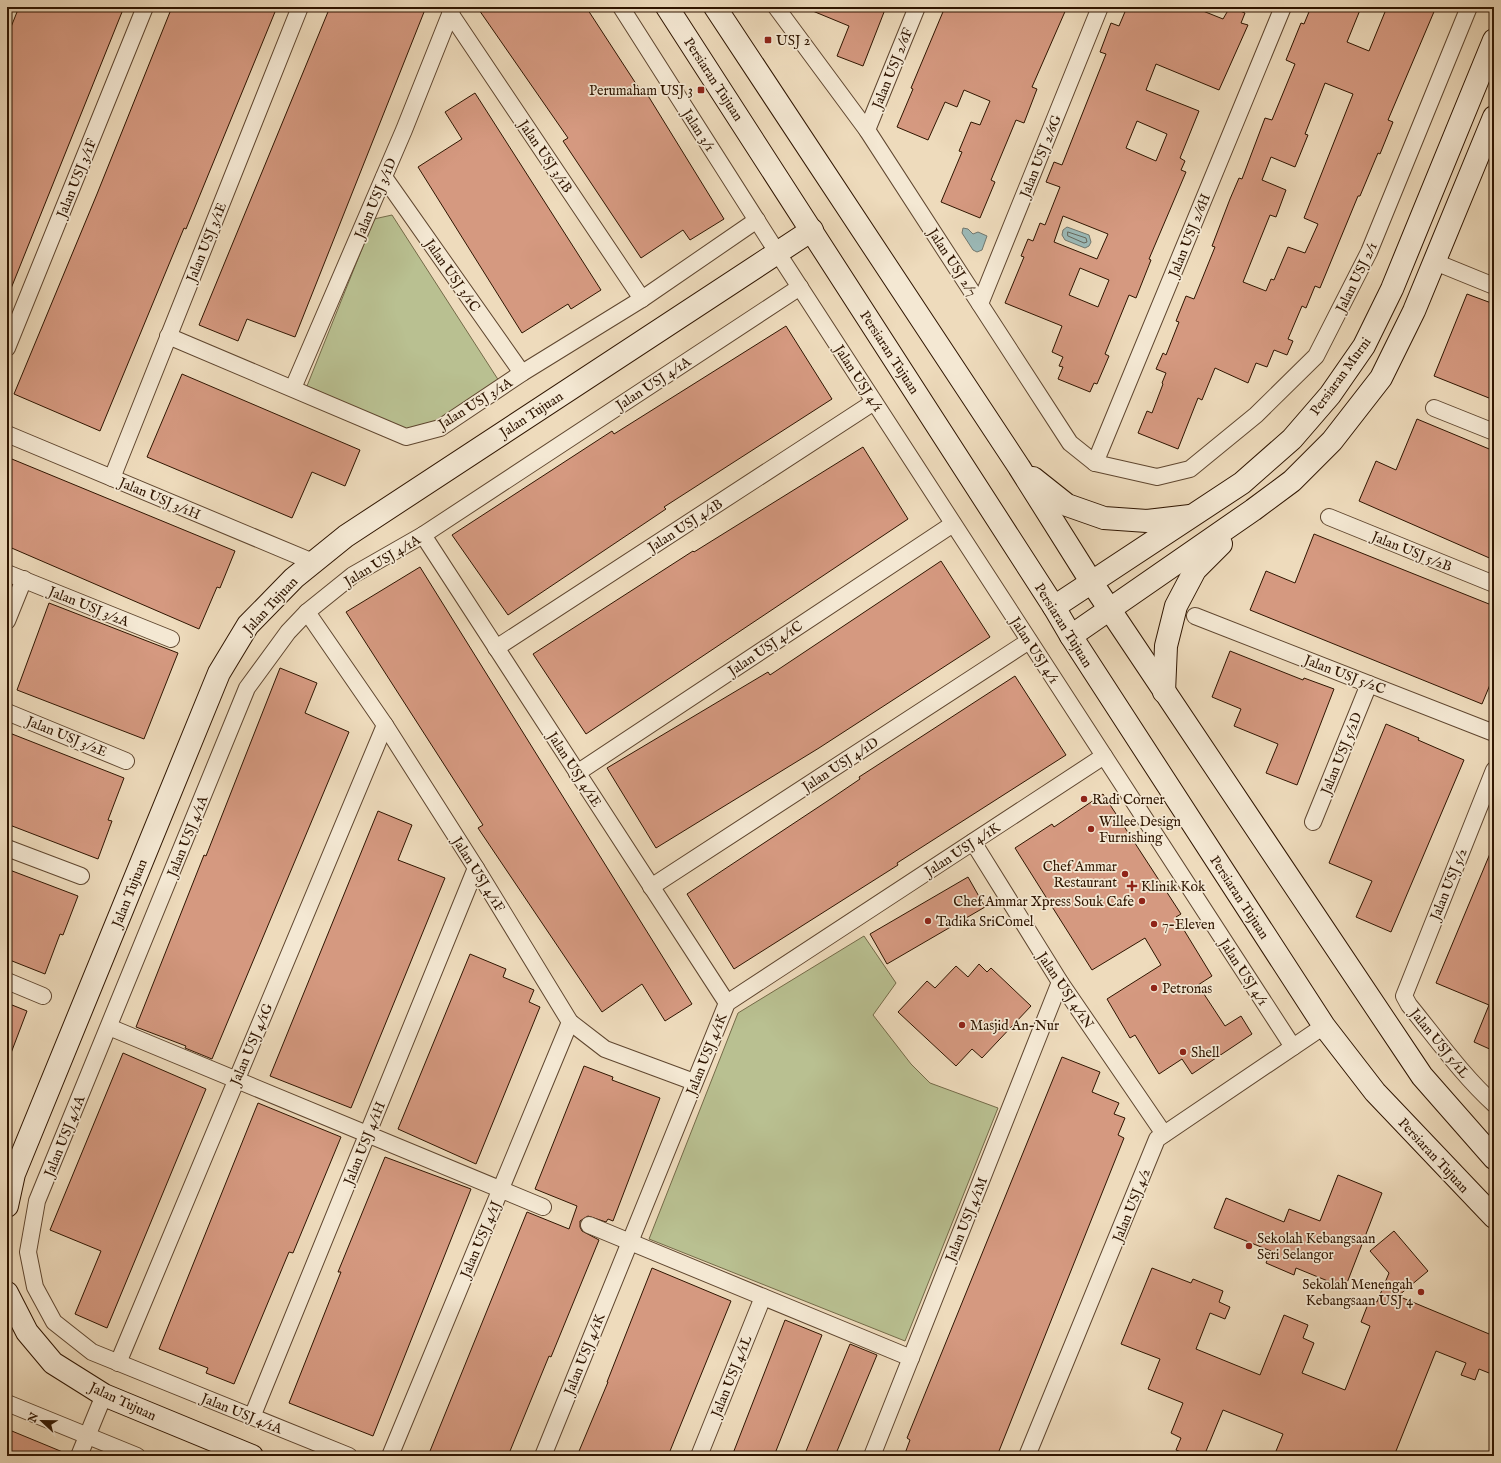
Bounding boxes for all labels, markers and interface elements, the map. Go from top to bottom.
street label: Jalan USJ 2/6F [868,25,917,113]
place label: USJ 2 [776,32,811,50]
street label: Persiaran Tujuan [679,34,747,125]
marker: USJ 2 [763,35,773,45]
place label: Perumaham USJ 3 [589,82,693,100]
marker: Perumaham USJ 3 [696,85,706,95]
street label: Jalan 3/1 [677,104,719,155]
street label: Jalan USJ 2/6G [1015,111,1066,202]
street label: Jalan USJ 3/1B [513,115,576,196]
street label: Jalan USJ 3/1F [52,136,101,222]
street label: Jalan USJ 3/1D [350,155,401,243]
street label: Jalan USJ 2/6H [1164,191,1215,282]
street label: Jalan USJ 3/1E [182,200,231,287]
street label: Jalan USJ 2/7 [922,223,981,300]
street label: Jalan USJ 3/1C [419,234,484,315]
street label: Jalan USJ 2/1 [1331,239,1382,317]
street label: Persiaran Tujuan [855,307,923,398]
street label: Persiaran Murni [1306,334,1375,419]
street label: Jalan USJ 4/1 [829,340,887,415]
street label: Jalan USJ 4/1A [611,353,695,416]
street label: Jalan USJ 3/1A [433,374,516,435]
street label: Jalan Tujuan [495,387,567,443]
street label: Jalan USJ 3/1H [114,473,203,524]
street label: Jalan USJ 4/1B [643,495,726,558]
street label: Jalan USJ 5/2B [1367,527,1454,576]
street label: Jalan USJ 4/1A [339,531,424,592]
street label: Jalan Tujuan [238,573,302,640]
street label: Persiaran Tujuan [1030,580,1097,672]
street label: Jalan USJ 3/2A [44,582,132,631]
street label: Jalan USJ 4/1 [1005,612,1063,687]
street label: Jalan USJ 4/1C [723,617,806,682]
street label: Jalan USJ 5/2C [1299,650,1388,699]
street label: Jalan USJ 5/2D [1317,710,1367,799]
street label: Jalan USJ 3/2E [22,712,110,761]
street label: Jalan USJ 4/1E [542,727,605,811]
street label: Jalan USJ 4/1D [797,733,882,797]
place label: Radi Corner [1092,791,1165,809]
street label: Jalan USJ 4/1A [163,793,213,881]
marker: Radi Corner [1079,794,1089,804]
place label: Willee Design Furnishing [1099,813,1182,847]
street label: Jalan USJ 4/1K [920,818,1004,882]
marker: Willee Design Furnishing [1086,824,1096,834]
street label: Jalan USJ 4/1F [447,832,508,916]
street label: Jalan USJ 5/2 [1426,845,1472,925]
street label: Persiaran Tujuan [1205,852,1273,943]
street label: Jalan Tujuan [107,856,152,932]
place label: Chef Ammar Restaurant [1043,858,1117,892]
marker: Chef Ammar Restaurant [1120,869,1130,879]
place label: Klinik Kok [1141,878,1206,896]
marker: Klinik Kok [1126,880,1138,892]
place label: Chef Ammar Xpress Souk Cafe [953,893,1135,911]
marker: Chef Ammar Xpress Souk Cafe [1137,896,1147,906]
place label: Tadika SriComel [936,913,1034,931]
marker: Tadika SriComel [923,916,933,926]
place label: 7-Eleven [1162,916,1216,934]
marker: 7-Eleven [1149,919,1159,929]
street label: Jalan USJ 4/1 [1214,934,1272,1009]
street label: Jalan USJ 4/1N [1032,947,1097,1032]
place label: Petronas [1162,980,1212,998]
marker: Petronas [1149,983,1159,993]
street label: Jalan USJ 4/1G [226,1000,278,1090]
street label: Jalan USJ 5/1L [1404,1004,1473,1082]
street label: Jalan USJ 4/1K [682,1010,732,1100]
place label: Masjid An-Nur [970,1017,1059,1035]
marker: Masjid An-Nur [957,1020,967,1030]
place label: Shell [1191,1044,1220,1062]
marker: Shell [1178,1047,1188,1057]
street label: Jalan USJ 4/1A [40,1093,90,1181]
street label: Jalan USJ 4/1H [339,1099,390,1190]
street label: Persiaran Tujuan [1394,1114,1473,1197]
street label: Jalan USJ 4/2 [1108,1166,1155,1247]
street label: Jalan USJ 4/1M [941,1174,992,1266]
street label: Jalan USJ 4/1J [456,1198,505,1283]
place label: Sekolah Kebangsaan Seri Selangor [1257,1230,1376,1264]
marker: Sekolah Kebangsaan Seri Selangor [1244,1241,1254,1251]
place label: Sekolah Menengah Kebangsaan USJ 4 [1302,1276,1414,1310]
marker: Sekolah Menengah Kebangsaan USJ 4 [1416,1287,1426,1297]
street label: Jalan USJ 4/1K [560,1310,610,1400]
street label: Jalan USJ 4/1L [707,1333,756,1422]
street label: Jalan Tujuan [84,1378,160,1426]
street label: Jalan USJ 4/1A [197,1389,285,1439]
north arrow [22,1401,62,1441]
text: N [25,1410,42,1426]

